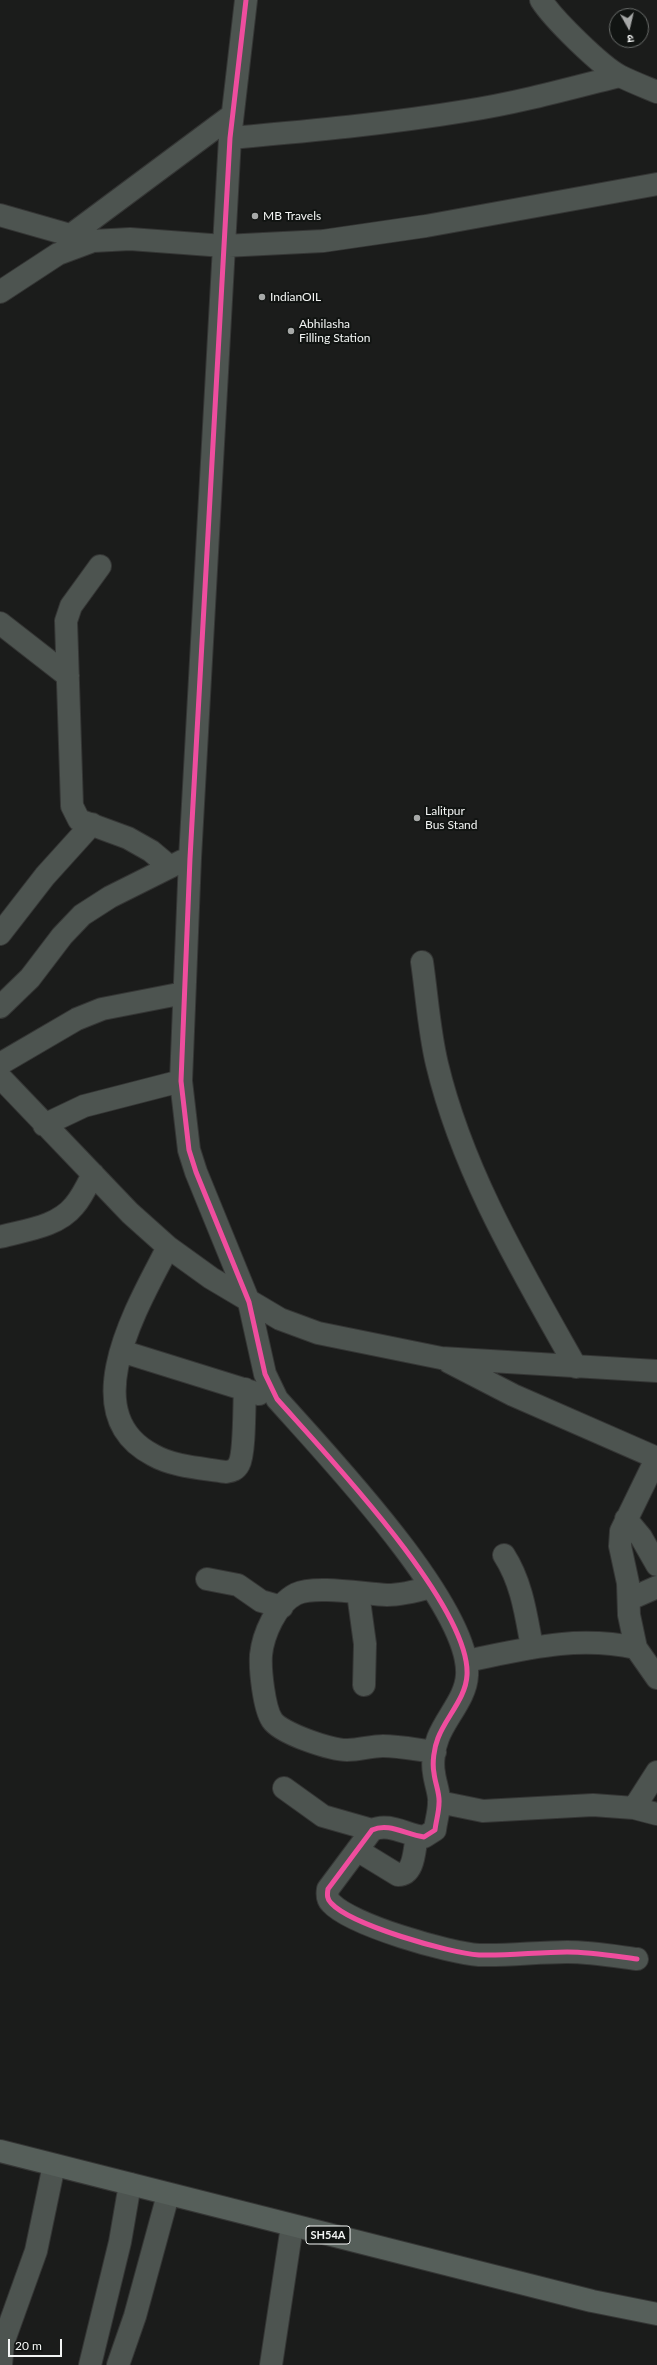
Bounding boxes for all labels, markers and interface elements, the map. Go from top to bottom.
north arrow [609,8,649,48]
text: उ [627,33,635,46]
place label: MB Travels [263,209,321,223]
marker: MB Travels [250,211,260,221]
place label: IndianOIL [270,290,321,304]
marker: IndianOIL [257,292,267,302]
place label: Abhilasha Filling Station [299,317,371,345]
marker: Abhilasha Filling Station [286,326,296,336]
place label: Lalitpur Bus Stand [425,804,478,832]
marker: Lalitpur Bus Stand [412,813,422,823]
road number: SH54A [306,2226,350,2244]
scale bar [10,2331,64,2357]
text: 20 m [15,2338,42,2353]

